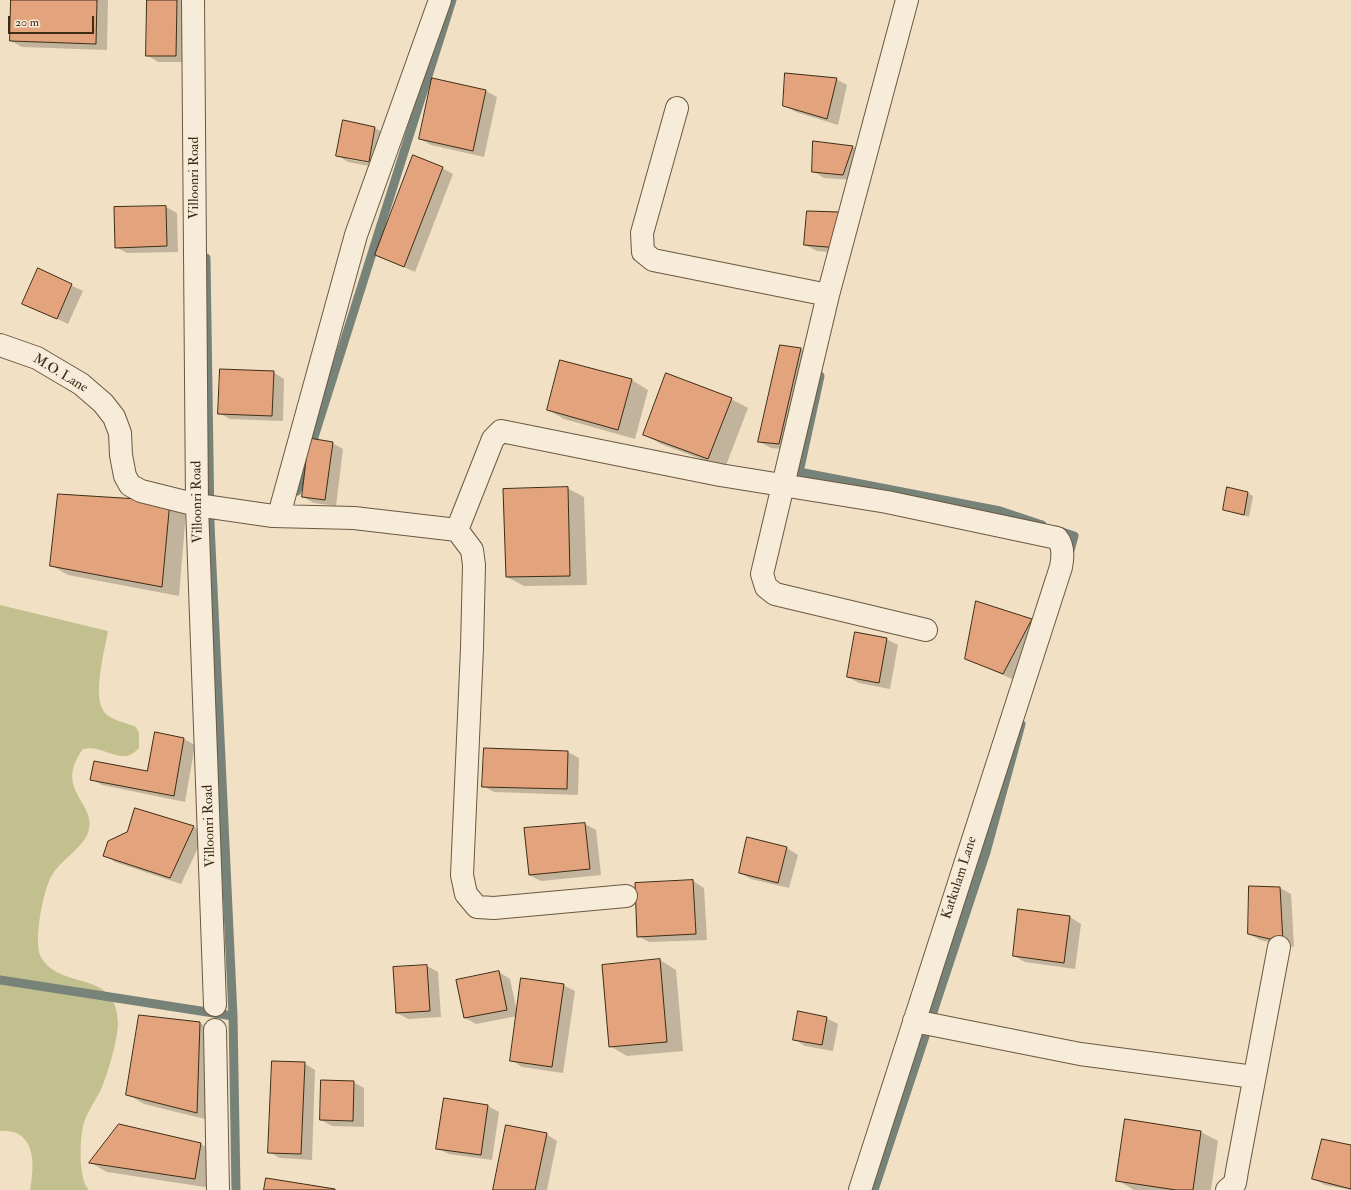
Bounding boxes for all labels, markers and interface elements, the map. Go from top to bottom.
scale bar [10,8,96,34]
text: 20 m [15,15,39,30]
street label: Villoonri Road [187,137,203,219]
street label: M.O. Lane [29,351,91,397]
street label: Villoonri Road [189,461,207,543]
street label: Villoonri Road [200,784,220,868]
street label: Katkulam Lane [939,834,981,922]

